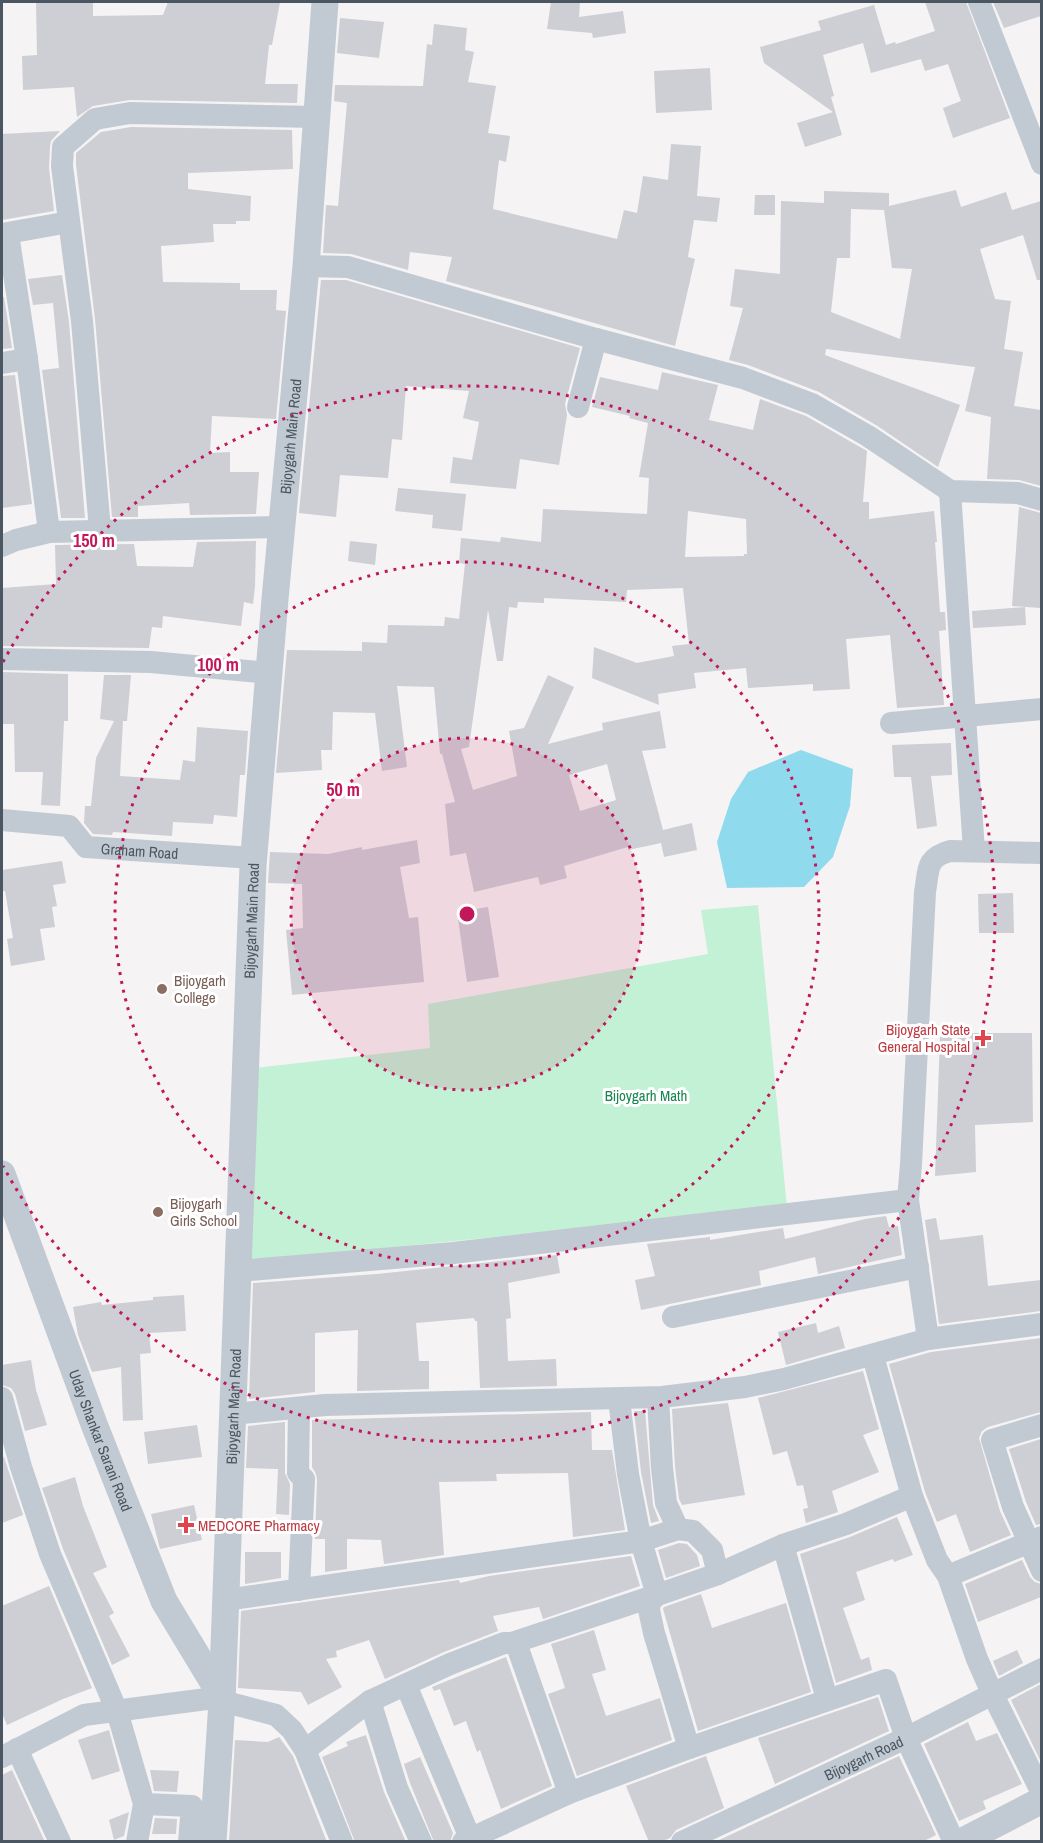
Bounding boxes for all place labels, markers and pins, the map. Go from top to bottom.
centre of rings [457,904,477,924]
place label: Bijoygarh College [174,970,226,1008]
marker: Bijoygarh College [155,982,169,996]
place label: Bijoygarh State General Hospital [878,1019,970,1057]
marker: Bijoygarh State General Hospital [974,1029,992,1047]
place label: Bijoygarh Girls School [170,1193,237,1231]
marker: Bijoygarh Girls School [151,1205,165,1219]
place label: MEDCORE Pharmacy [198,1515,321,1536]
marker: MEDCORE Pharmacy [179,1518,193,1532]

